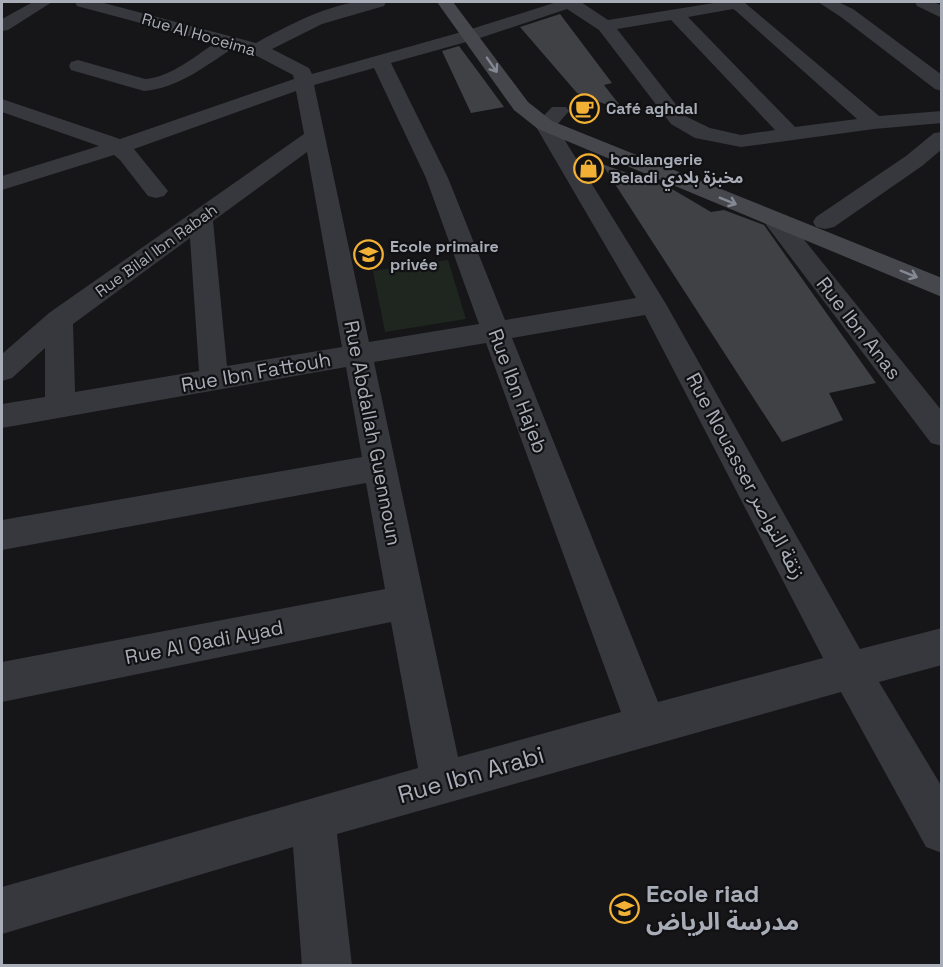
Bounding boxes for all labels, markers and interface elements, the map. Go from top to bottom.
street label: Rue Al Hoceima [139,8,258,61]
one-way arrow [486,57,498,73]
cafe icon: Café aghdal [569,92,601,124]
place label: Café aghdal [606,98,698,119]
place label: boulangerie Beladi مخبزة بلادي [610,149,743,191]
shop icon: boulangerie Beladi مخبزة بلادي [573,152,605,184]
one-way arrow [718,196,737,207]
street label: Rue Bilal Ibn Rabah [91,199,221,302]
place label: Ecole primaire privée [390,236,499,275]
school or university icon: Ecole primaire privée [353,239,385,271]
one-way arrow [899,270,917,281]
street label: Rue Ibn Anas [811,271,907,385]
street label: Rue Abdallah Guennoun [338,318,408,548]
street label: Rue Ibn Hajeb [482,325,554,457]
street label: Rue Ibn Fattouh [179,346,333,398]
street label: Rue Nouasser زنقة النواصر [680,368,812,584]
street label: Rue Al Qadi Ayad [123,614,285,670]
street label: Rue Ibn Arabi [394,739,548,810]
place label: Ecole riad مدرسة الرياض [646,878,799,937]
school or university icon: Ecole riad مدرسة الرياض [609,892,641,924]

